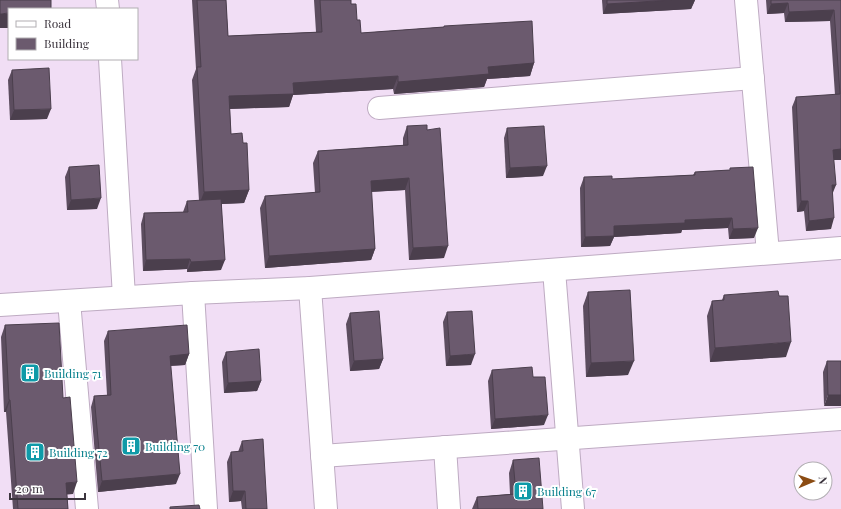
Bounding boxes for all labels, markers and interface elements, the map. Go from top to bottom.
legend [8,8,138,60]
text: Road [44,15,71,31]
text: Building [44,35,90,51]
building icon: Building 71 [19,362,41,384]
place label: Building 71 [44,365,102,381]
building icon: Building 70 [120,435,142,457]
place label: Building 70 [145,438,205,454]
building icon: Building 72 [24,441,46,463]
place label: Building 72 [49,444,108,460]
north arrow [793,461,833,501]
scale bar [10,475,85,501]
text: N [816,476,831,485]
text: 20 m [16,480,43,496]
building icon: Building 67 [512,480,534,502]
place label: Building 67 [537,483,596,499]

